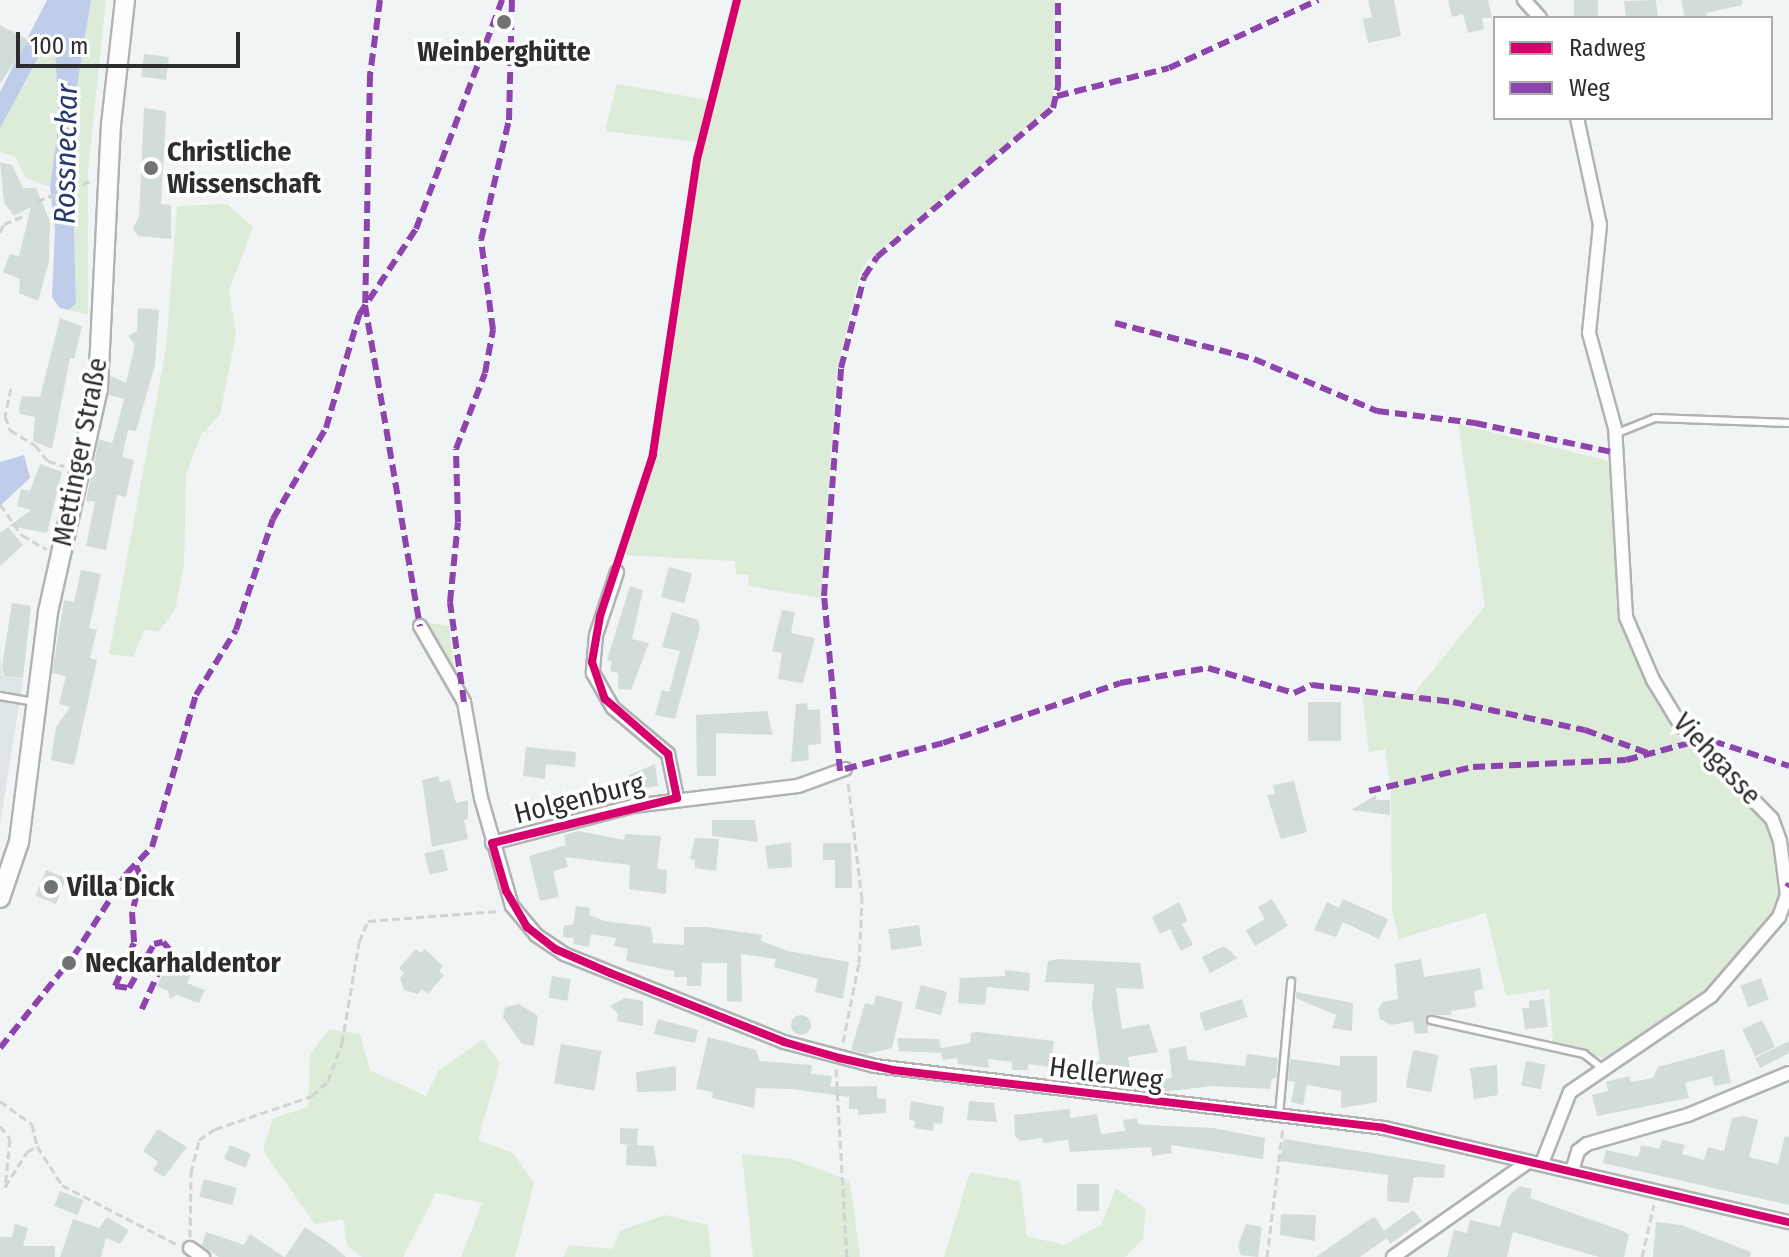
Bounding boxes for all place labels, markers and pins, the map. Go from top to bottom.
marker: Weinberghütte [495,13,513,31]
place label: Weinberghütte [417,35,591,69]
place label: Christliche Wissenschaft [167,135,321,201]
marker: Christliche Wissenschaft [142,159,160,177]
place label: Villa Dick [67,870,174,904]
marker: Villa Dick [42,878,60,896]
place label: Neckarhaldentor [85,946,281,980]
marker: Neckarhaldentor [60,954,78,972]

